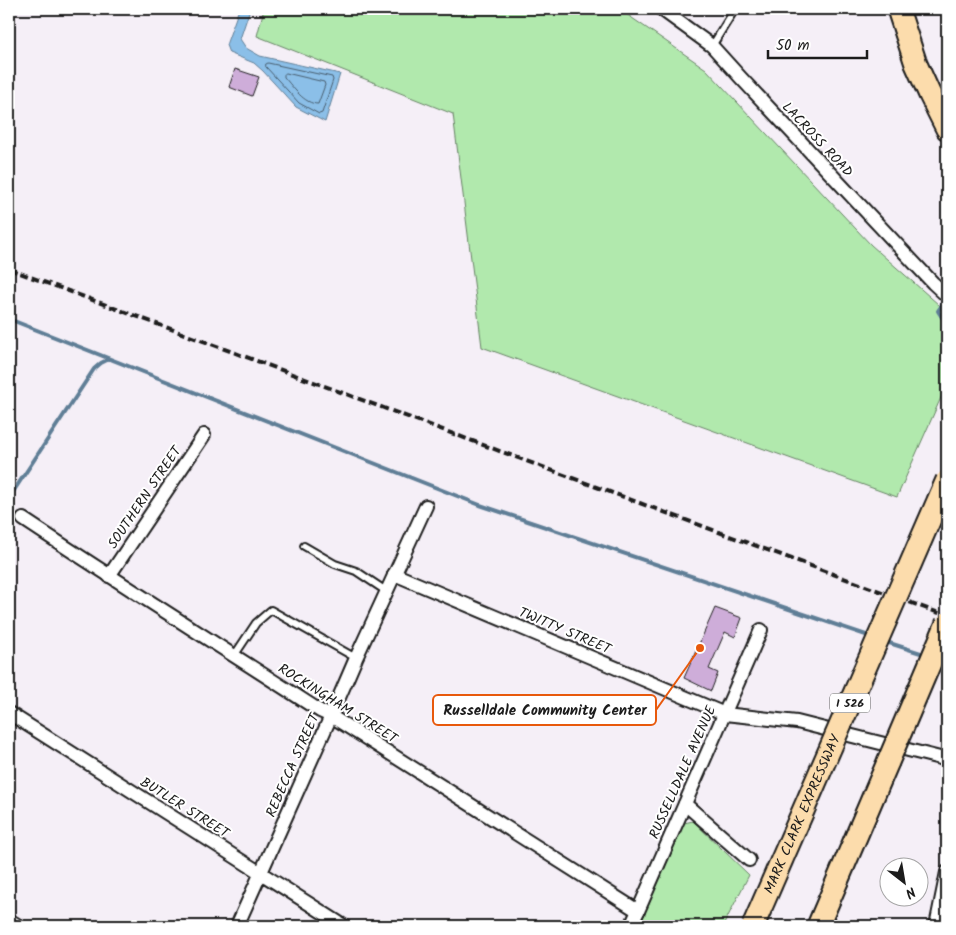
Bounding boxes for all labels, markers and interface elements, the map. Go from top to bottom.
scale bar [768,28,867,60]
text: 50 m [776,34,810,58]
street label: LACROSS ROAD [776,97,858,182]
street label: SOUTHERN STREET [102,441,188,553]
street label: TWITTY STREET [515,602,616,661]
street label: ROCKINGHAM STREET [273,658,403,750]
road number: I 526 [830,694,870,712]
callout: Russelldale Community Center [433,695,656,725]
text: Russelldale Community Center [443,699,647,723]
street label: RUSSELLDALE AVENUE [644,701,723,843]
street label: REBECCA STREET [260,709,326,821]
street label: MARK CLARK EXPRESSWAY [758,731,847,898]
street label: BUTLER STREET [136,772,235,845]
north arrow [878,858,928,908]
text: N [901,881,920,904]

